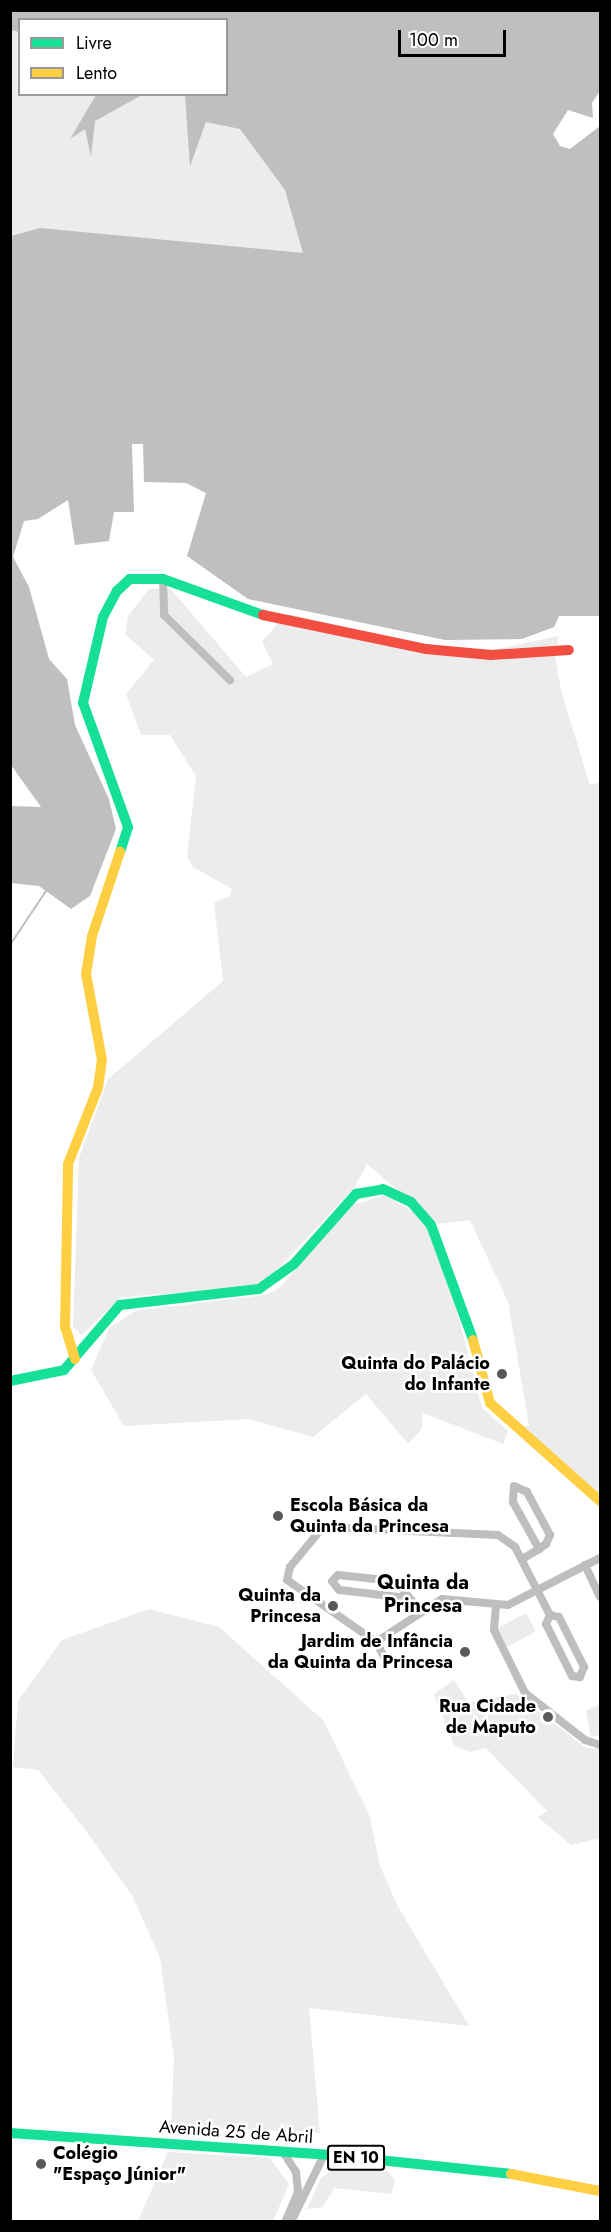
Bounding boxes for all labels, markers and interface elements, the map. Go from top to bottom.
legend [18,18,228,96]
scale bar [401,18,509,56]
text: 100 m [409,27,458,53]
text: Livre [76,30,112,56]
text: Lento [76,60,117,86]
place label: Quinta do Palácio do Infante [341,1353,490,1396]
marker: Quinta do Palácio do Infante [495,1367,509,1381]
place label: Escola Básica da Quinta da Princesa [290,1495,449,1538]
marker: Escola Básica da Quinta da Princesa [271,1509,285,1523]
district label: Quinta da Princesa [377,1571,469,1618]
place label: Quinta da Princesa [238,1585,321,1628]
marker: Quinta da Princesa [326,1599,340,1613]
place label: Jardim de Infância da Quinta da Princesa [268,1631,453,1674]
marker: Jardim de Infância da Quinta da Princesa [458,1645,472,1659]
place label: Rua Cidade de Maputo [439,1696,536,1738]
marker: Rua Cidade de Maputo [541,1710,555,1724]
street label: Avenida 25 de Abril [158,2116,314,2148]
place label: Colégio "Espaço Júnior" [53,2143,186,2186]
road number: EN 10 [326,2145,386,2171]
marker: Colégio "Espaço Júnior" [34,2157,48,2171]

